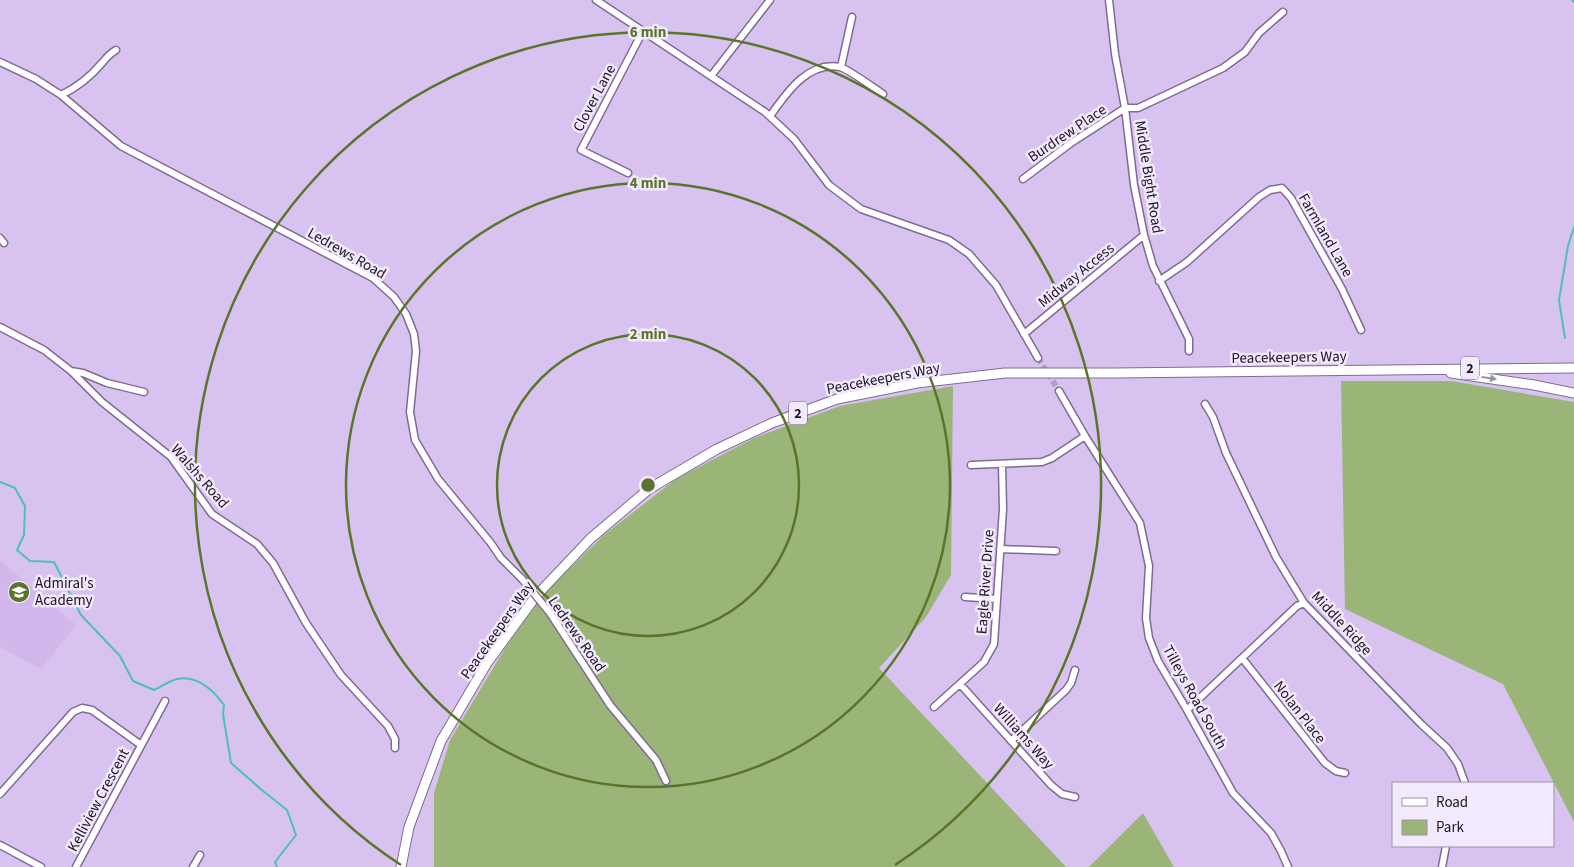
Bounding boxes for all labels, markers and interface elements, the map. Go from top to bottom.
text: 6 min [630,22,666,43]
street label: Clover Lane [568,61,621,136]
street label: Burdrew Place [1024,99,1111,167]
street label: Middle Bight Road [1129,119,1168,235]
text: 4 min [630,173,666,194]
street label: Farmland Lane [1293,190,1358,281]
street label: Ledrews Road [304,222,390,284]
street label: Midway Access [1034,238,1119,313]
text: 2 min [630,324,666,345]
street label: Peacekeepers Way [1231,346,1347,369]
road number: 2 [1461,356,1479,379]
street label: Peacekeepers Way [825,357,942,400]
one-way arrow [1481,374,1497,382]
road number: 2 [789,402,807,424]
street label: Walshs Road [166,440,233,513]
centre of rings [639,476,657,494]
street label: Eagle River Drive [971,529,1000,635]
place label: Admiral's Academy [35,573,94,611]
street label: Peacekeepers Way [456,577,539,684]
school or university icon: Admiral's Academy [7,580,31,604]
street label: Middle Ridge [1306,587,1377,660]
street label: Ledrews Road [543,592,610,676]
street label: Tilleys Road South [1157,641,1232,753]
street label: Nolan Place [1268,677,1331,748]
street label: Williams Way [988,699,1059,774]
street label: Kelliview Crescent [62,745,134,855]
legend [1392,782,1554,847]
text: Road [1436,792,1468,813]
text: Park [1436,817,1465,838]

